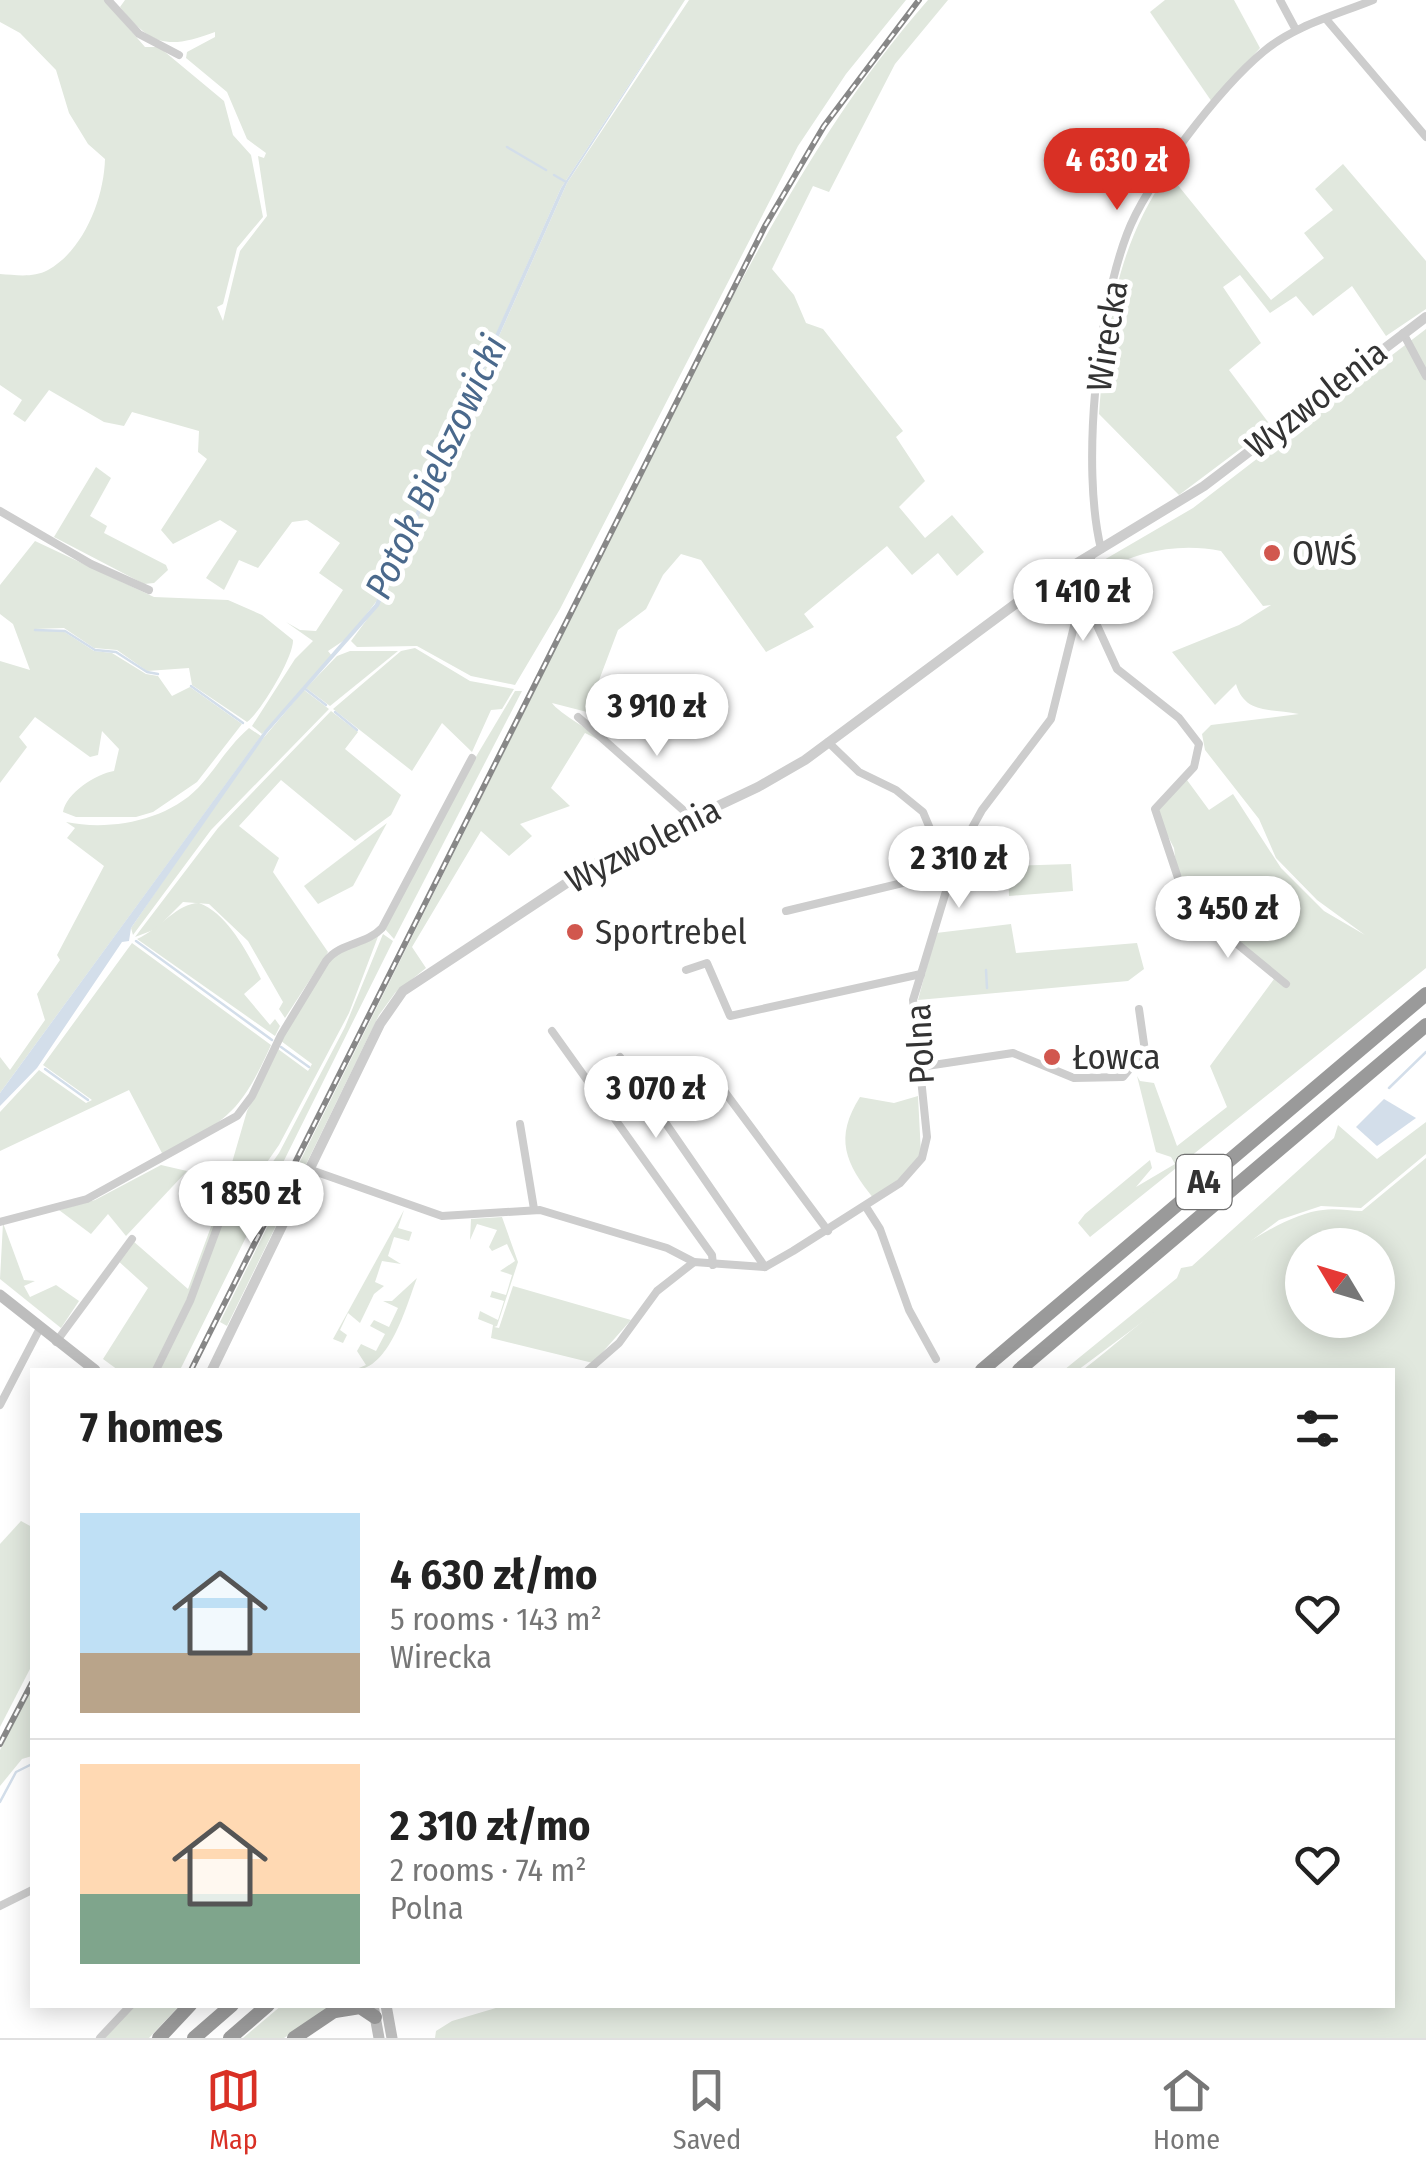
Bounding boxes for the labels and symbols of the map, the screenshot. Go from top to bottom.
pin: 4 630 zł [1014,128,1220,213]
street label: Wirecka [1078,278,1136,394]
water label: Potok Bielszowicki [355,328,517,606]
street label: Wyzwolenia [1237,331,1395,467]
place label: OWŚ [1292,532,1357,574]
marker: OWŚ [1261,542,1283,564]
pin: 1 410 zł [980,559,1186,644]
pin: 3 910 zł [554,674,760,759]
street label: Wyzwolenia [559,788,727,902]
pin: 2 310 zł [856,826,1062,911]
pin: 3 450 zł [1125,876,1331,961]
place label: Sportrebel [595,911,747,953]
marker: Sportrebel [564,921,586,943]
street label: Polna [897,1003,943,1085]
place label: Łowca [1072,1036,1161,1078]
marker: Łowca [1041,1046,1063,1068]
pin: 3 070 zł [553,1056,759,1141]
road number: A4 [1176,1155,1232,1209]
pin: 1 850 zł [148,1161,354,1246]
north arrow [1285,1228,1395,1338]

